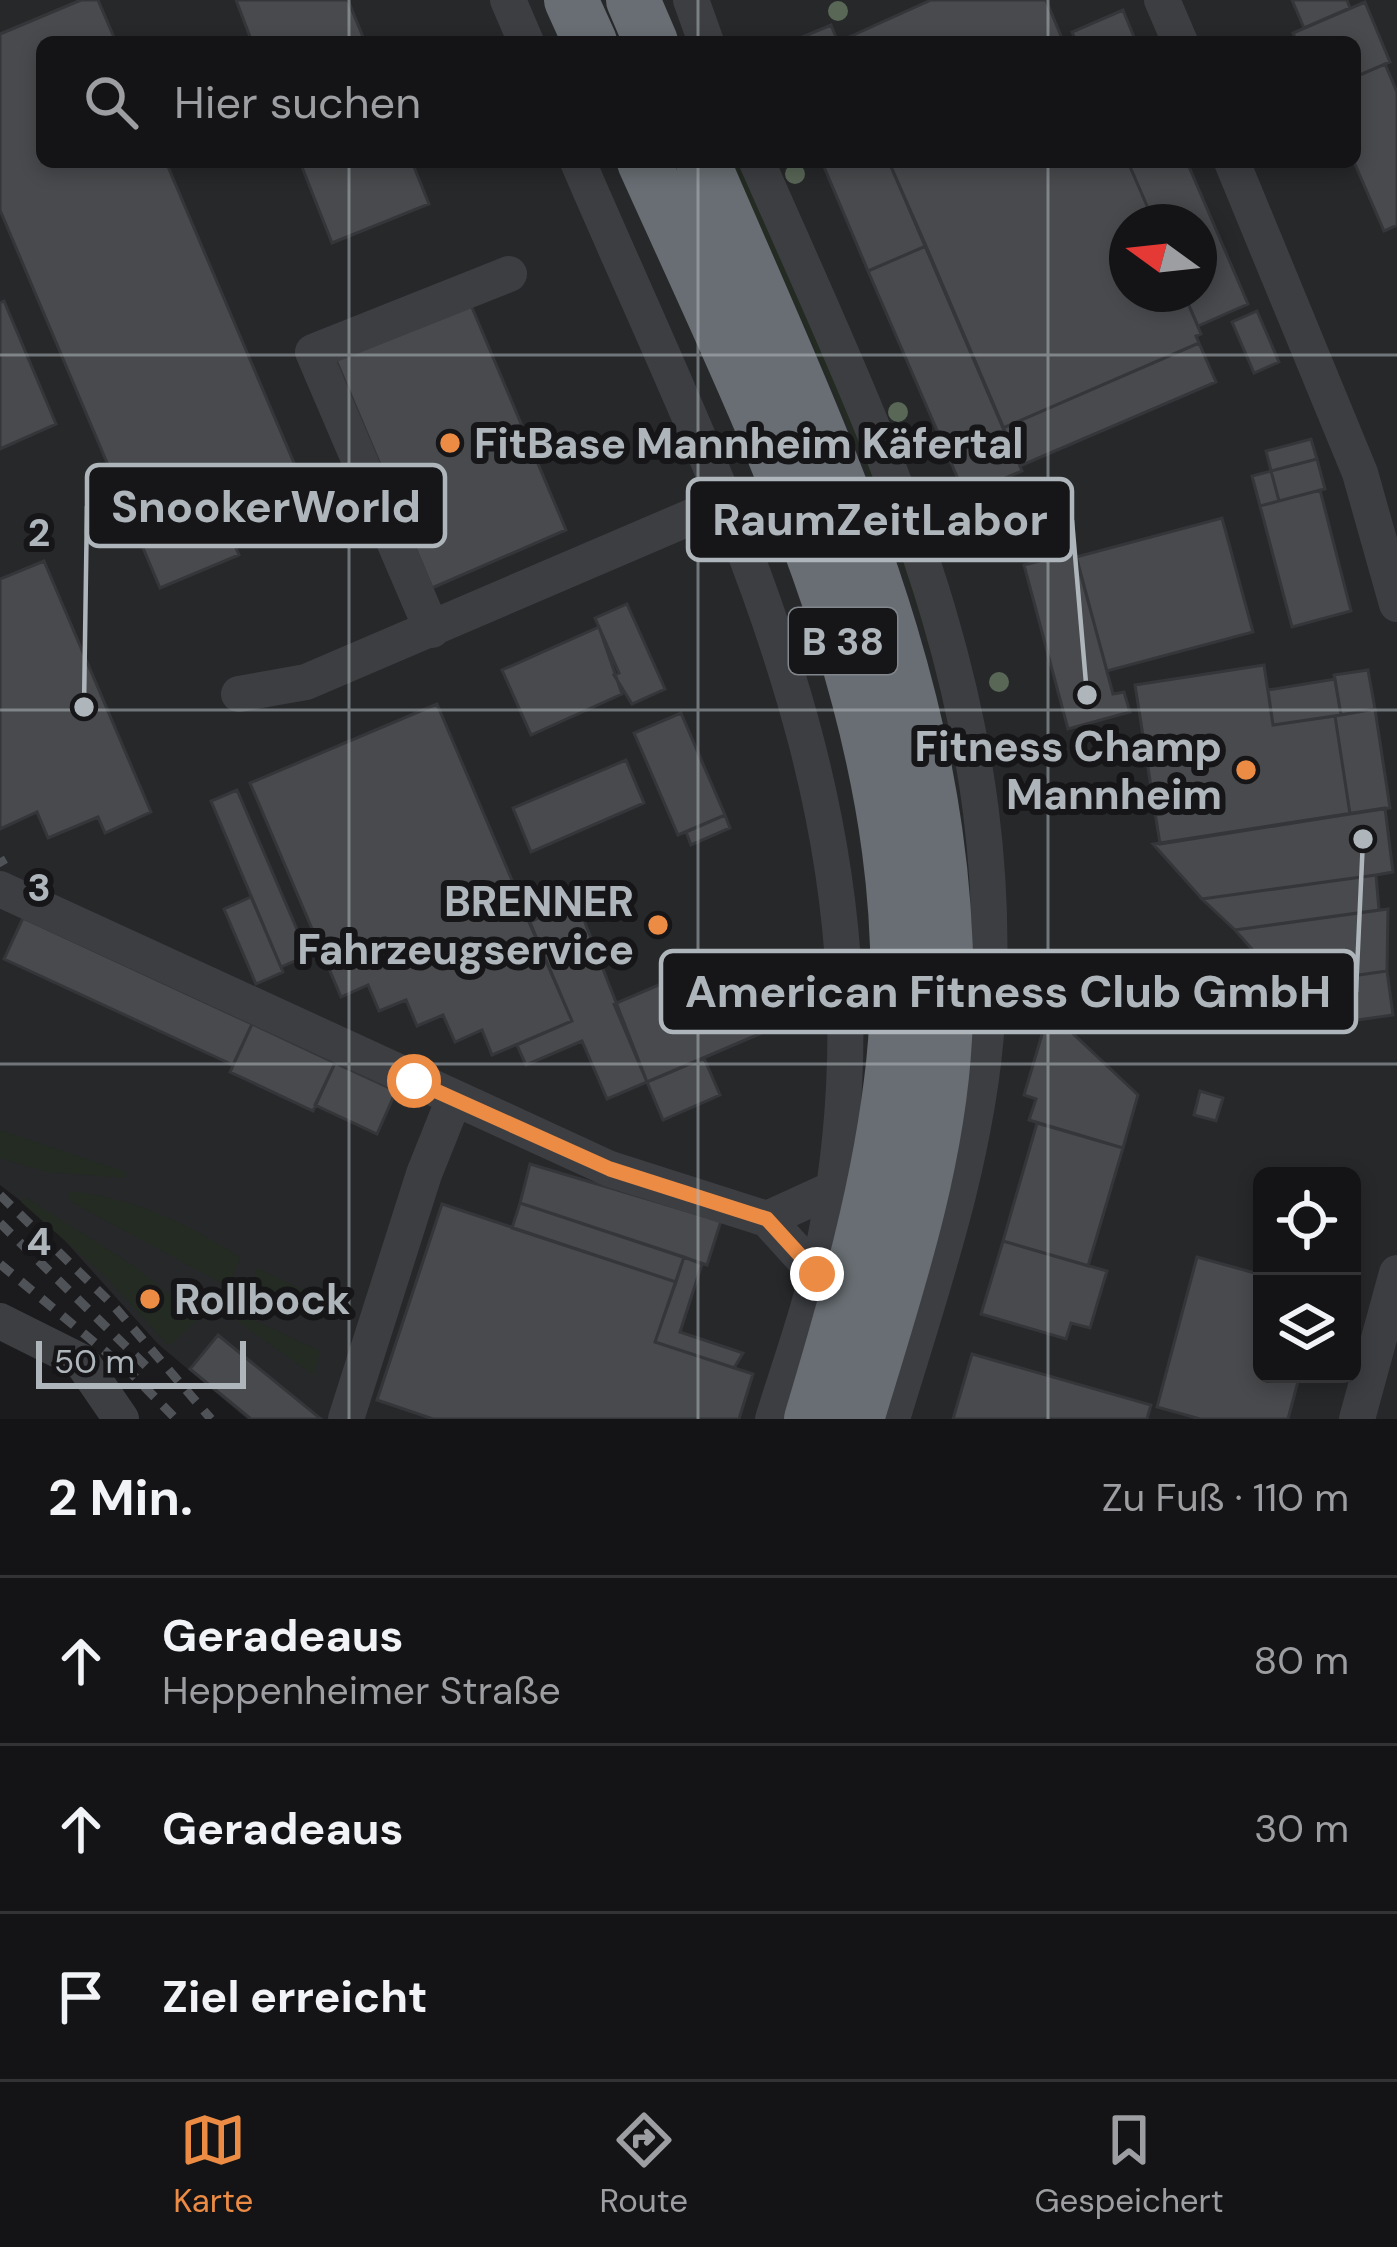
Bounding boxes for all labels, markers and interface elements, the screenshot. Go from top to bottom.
search box [36,36,1361,168]
icon: search [78,69,144,135]
text: Hier suchen [174,73,421,132]
north arrow [1109,204,1217,312]
place label: FitBase Mannheim Käfertal [474,416,1023,471]
marker: FitBase Mannheim Käfertal [437,430,463,456]
callout: SnookerWorld [87,465,445,546]
text: SnookerWorld [111,477,421,536]
callout: RaumZeitLabor [688,479,1072,560]
text: RaumZeitLabor [712,490,1048,549]
text: 2 [28,507,50,558]
road number: B 38 [789,608,897,674]
place label: Fitness Champ Mannheim [915,719,1222,822]
marker: Fitness Champ Mannheim [1233,757,1259,783]
text: 3 [27,862,51,913]
place label: BRENNER Fahrzeugservice [297,874,634,977]
marker: BRENNER Fahrzeugservice [645,912,671,938]
callout: American Fitness Club GmbH [661,951,1356,1032]
text: American Fitness Club GmbH [685,962,1331,1021]
route start [387,1054,441,1108]
map controls [1253,1167,1361,1383]
button: locate [1253,1167,1361,1275]
text: 4 [26,1216,52,1267]
route end [790,1247,844,1301]
place label: Rollbock [174,1272,350,1327]
button: layers [1253,1275,1361,1383]
marker: Rollbock [137,1286,163,1312]
scale bar [36,1335,246,1388]
text: 50 m [54,1340,135,1383]
text: 2 Min. [48,1464,193,1531]
text: Zu Fuß · 110 m [1102,1472,1349,1523]
text: Geradeaus [162,1606,403,1665]
icon: ahead [48,1628,114,1694]
text: 80 m [1253,1635,1349,1686]
text: Heppenheimer Straße [162,1665,561,1716]
icon: ahead [48,1796,114,1862]
text: Geradeaus [162,1799,403,1858]
text: 30 m [1254,1803,1349,1854]
icon: arrive [48,1964,114,2030]
text: Ziel erreicht [162,1967,428,2026]
tab: Karte [173,2107,253,2222]
tab: Route [600,2107,688,2222]
tab: Gespeichert [1034,2107,1224,2222]

